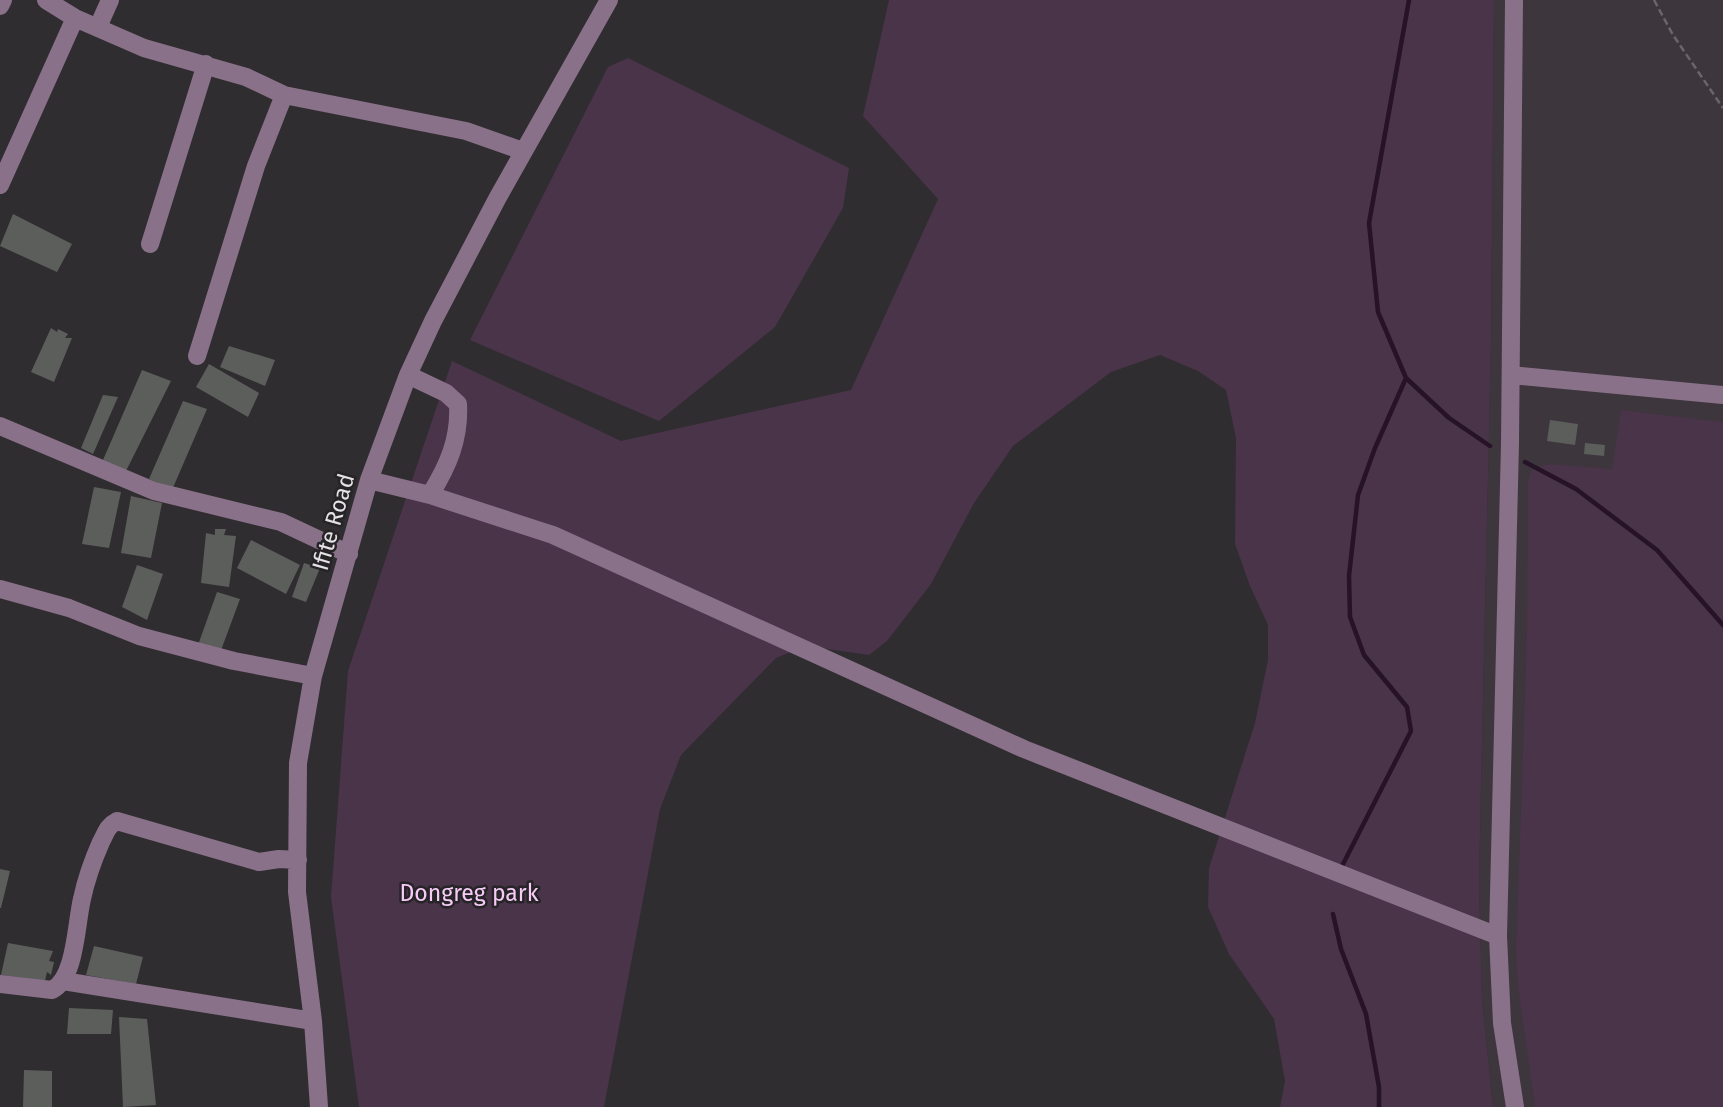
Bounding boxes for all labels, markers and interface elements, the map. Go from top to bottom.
street label: Ifite Road [306,470,360,574]
park label: Dongreg park [399,879,539,907]

